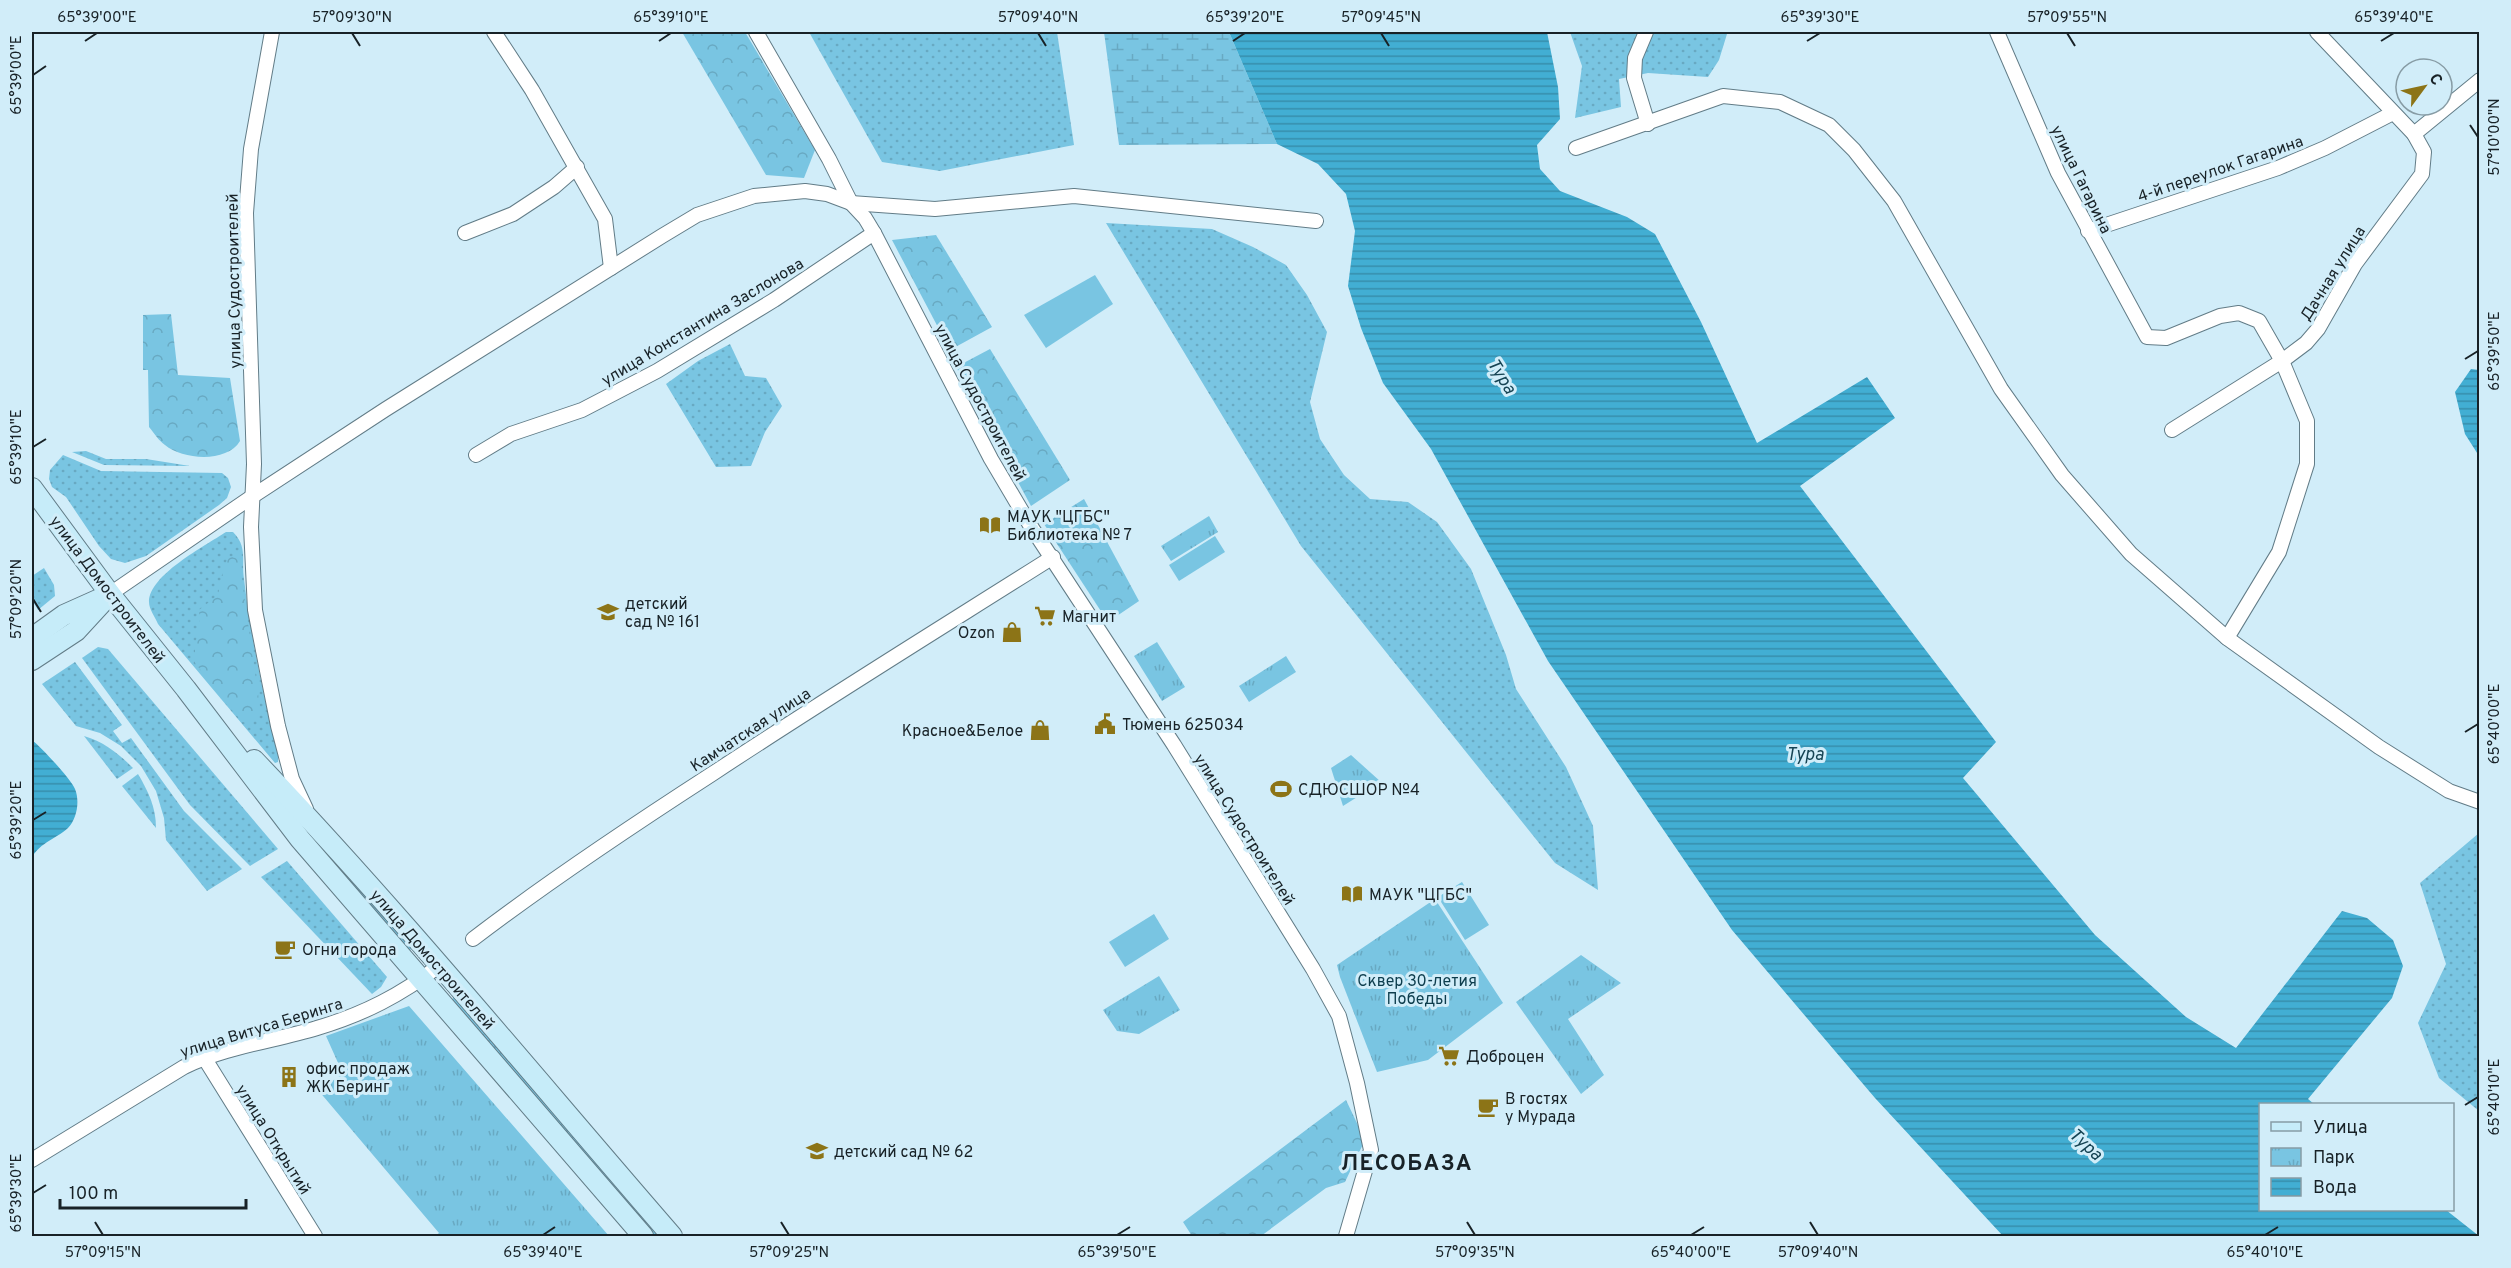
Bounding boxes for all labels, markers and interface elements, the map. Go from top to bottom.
text: 65°39'00"E [57,9,137,28]
text: 57°09'30"N [312,9,392,28]
text: 65°39'10"E [633,9,709,28]
text: 57°09'40"N [998,9,1078,28]
text: 65°39'20"E [1205,9,1285,28]
text: 57°09'45"N [1341,9,1421,28]
text: 65°39'30"E [1781,9,1859,28]
text: 57°09'55"N [2027,9,2107,28]
text: 65°39'40"E [2354,9,2434,28]
text: 65°39'00"E [8,35,27,115]
north arrow [2394,57,2454,117]
text: С [2424,70,2446,90]
text: 57°10'00"N [2486,98,2505,176]
street label: улица Гагарина [2045,122,2115,237]
street label: 4-й переулок Гагарина [2135,132,2306,208]
street label: улица Судостроителей [223,193,247,369]
street label: Дачная улица [2297,223,2371,325]
street label: улица Константина Заслонова [598,254,808,391]
text: 65°39'50"E [2486,311,2505,391]
street label: улица Судостроителей [929,321,1029,485]
water label: Тура [1481,355,1521,400]
text: 65°39'10"E [8,409,27,485]
place label: МАУК "ЦГБС" Библиотека № 7 [1007,508,1132,546]
street label: улица Домостроителей [44,512,168,668]
library icon: МАУК "ЦГБС" Библиотека № 7 [978,513,1002,537]
text: 57°09'20"N [8,559,27,639]
place label: детский сад № 161 [625,595,700,633]
school or university icon: детский сад № 161 [596,600,620,624]
supermarket icon: Магнит [1033,604,1057,628]
place label: Магнит [1062,608,1116,628]
shop icon: Ozon [1000,620,1024,644]
place label: Ozon [958,624,995,644]
street label: Камчатская улица [687,684,815,777]
text: 65°40'00"E [2486,684,2505,764]
public building icon: Тюмень 625034 [1093,712,1117,736]
place label: Тюмень 625034 [1122,716,1244,736]
shop icon: Красное&Белое [1028,718,1052,742]
place label: Красное&Белое [902,722,1023,742]
water label: Тура [1786,744,1825,767]
street label: улица Судостроителей [1188,751,1298,910]
sports icon: СДЮСШОР №4 [1269,777,1293,801]
text: 65°39'20"E [8,780,27,860]
place label: СДЮСШОР №4 [1298,781,1420,801]
library icon: МАУК "ЦГБС" [1340,882,1364,906]
street label: улица Домостроителей [365,886,498,1035]
place label: МАУК "ЦГБС" [1369,886,1472,906]
cafe icon: Огни города [273,937,297,961]
place label: Огни города [302,941,396,961]
park label: Сквер 30-летия Победы [1357,972,1477,1010]
street label: улица Витуса Беринга [178,995,345,1063]
supermarket icon: Доброцен [1437,1044,1461,1068]
place label: Доброцен [1466,1048,1544,1068]
text: 65°40'10"E [2486,1059,2505,1135]
place label: офис продаж ЖК Беринг [306,1060,410,1098]
building icon: офис продаж ЖК Беринг [277,1065,301,1089]
street label: улица Открытий [230,1081,314,1199]
place label: В гостях у Мурада [1505,1090,1576,1128]
cafe icon: В гостях у Мурада [1476,1095,1500,1119]
legend [2259,1103,2454,1211]
text: Улица [2313,1117,2367,1140]
water label: Тура [2063,1124,2107,1167]
school or university icon: детский сад № 62 [805,1139,829,1163]
place label: детский сад № 62 [834,1143,973,1163]
text: Парк [2313,1147,2355,1170]
district label: ЛЕСОБАЗА [1341,1151,1473,1178]
text: 65°39'30"E [8,1154,27,1232]
scale bar [60,1172,246,1210]
text: Вода [2313,1177,2357,1200]
text: 100 m [69,1183,118,1206]
text: 57°09'15"N [65,1244,141,1263]
text: 65°39'40"E [503,1244,583,1263]
text: 57°09'25"N [749,1244,829,1263]
text: 65°39'50"E [1077,1244,1157,1263]
text: 57°09'35"N [1435,1244,1515,1263]
text: 65°40'00"E [1651,1244,1731,1263]
text: 57°09'40"N [1778,1244,1858,1263]
text: 65°40'10"E [2227,1244,2303,1263]

